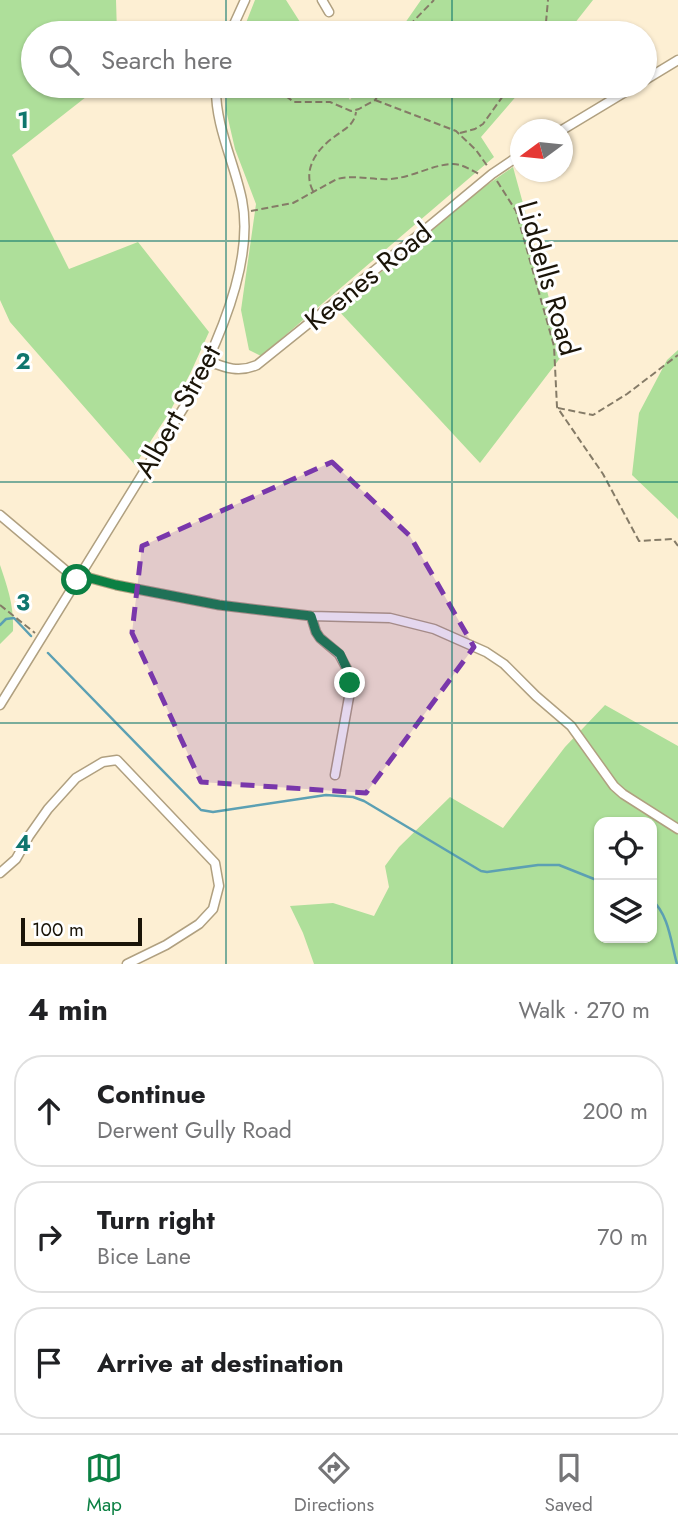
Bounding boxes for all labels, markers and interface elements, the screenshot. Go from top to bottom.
search box [21,21,657,98]
icon: search [45,41,83,79]
text: Search here [101,41,233,79]
text: 1 [17,103,29,137]
north arrow [510,119,573,182]
street label: Liddells Road [507,196,590,360]
street label: Keenes Road [296,212,441,340]
street label: Albert Street [124,337,231,485]
text: 2 [15,344,31,378]
route start [61,564,92,595]
text: 3 [16,585,30,619]
route end [334,667,365,698]
map controls [594,817,657,943]
button: locate [594,817,657,880]
text: 4 [15,826,31,860]
button: layers [594,880,657,943]
scale bar [21,915,142,947]
text: 100 m [32,916,84,943]
text: 4 min [28,988,108,1031]
text: Walk · 270 m [519,993,650,1027]
text: Continue [97,1075,206,1113]
icon: ahead [30,1092,68,1130]
text: 200 m [582,1094,648,1128]
text: Derwent Gully Road [97,1113,292,1147]
text: Turn right [97,1201,215,1239]
icon: right [30,1218,68,1256]
text: 70 m [597,1220,648,1254]
text: Bice Lane [97,1239,191,1273]
icon: arrive [30,1344,68,1382]
text: Arrive at destination [97,1344,344,1382]
tab: Map [85,1449,123,1518]
tab: Directions [294,1449,374,1518]
tab: Saved [545,1449,593,1518]

